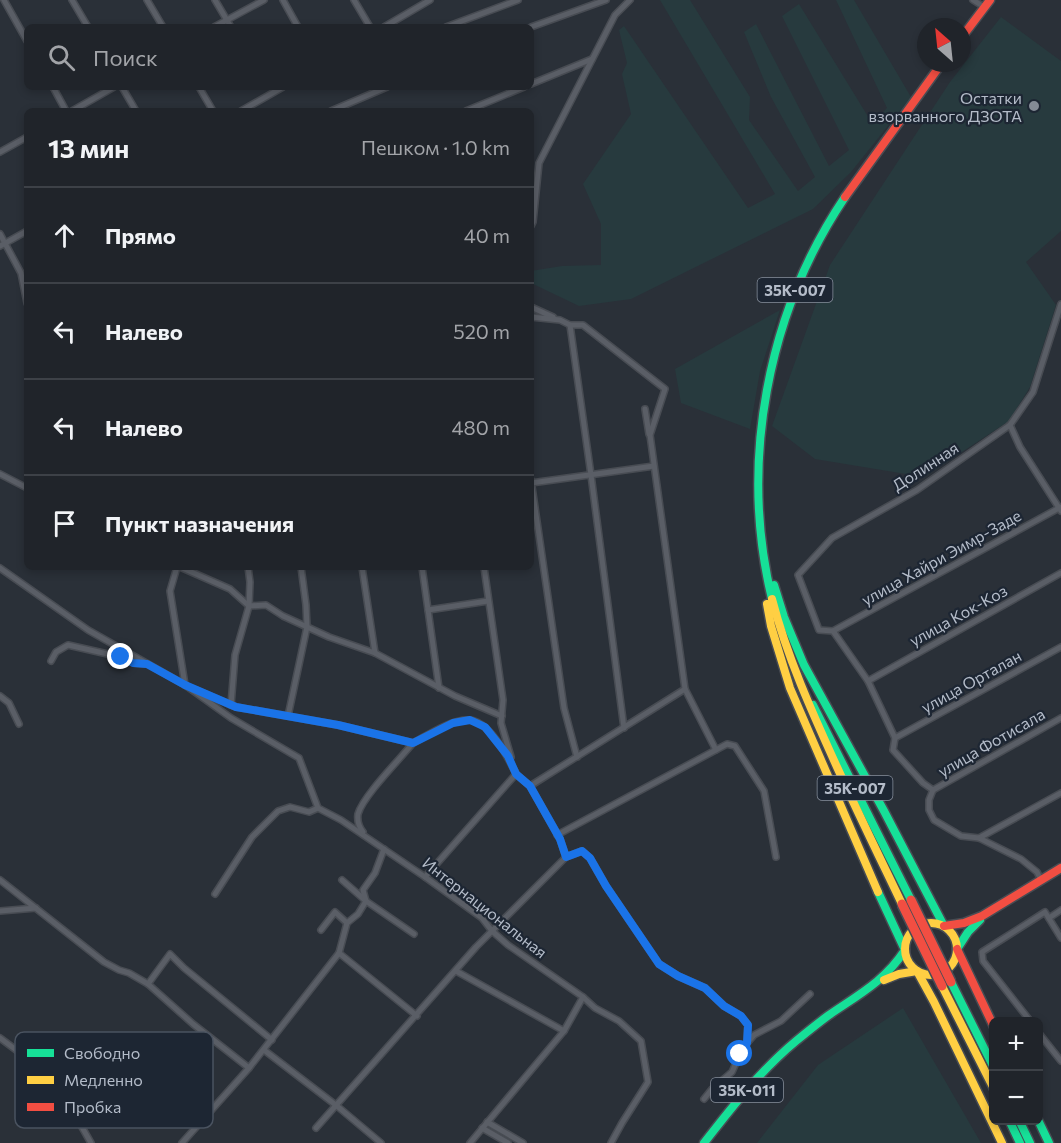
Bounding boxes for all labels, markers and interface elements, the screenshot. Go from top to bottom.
north arrow [917,18,971,72]
search box [24,24,534,90]
icon: search [45,41,78,74]
text: Поиск [93,44,158,71]
place label: Остатки взорванного ДЗОТА [869,88,1022,125]
marker: Остатки взорванного ДЗОТА [1027,99,1041,113]
text: 13 мин [48,132,129,163]
text: Пешком · 1.0 km [361,135,510,159]
icon: ahead [48,219,81,252]
text: Прямо [105,222,176,249]
text: 40 m [464,223,510,247]
road number: 35К-007 [758,278,832,302]
icon: left [48,315,81,348]
text: Налево [105,318,183,345]
text: 520 m [453,319,510,343]
icon: left [48,411,81,444]
text: Налево [105,414,183,441]
text: 480 m [452,415,510,439]
street label: Долинная [888,438,962,494]
street label: улица Хайри Эимр-Заде [858,505,1024,609]
icon: arrive [48,507,81,540]
text: Пункт назначения [105,510,294,537]
street label: улица Кок-Коз [906,580,1010,650]
route end [107,643,133,669]
street label: улица Орталан [918,646,1024,716]
street label: улица Фотисала [934,704,1048,780]
road number: 35К-007 [818,776,892,800]
street label: Интернациональная [419,853,551,961]
map controls [989,1017,1043,1125]
button: + [989,1017,1043,1071]
legend [15,1032,213,1128]
route start [726,1040,752,1066]
text: Свободно [64,1043,140,1062]
text: Медленно [64,1070,143,1089]
button: − [989,1071,1043,1125]
road number: 35К-011 [711,1078,783,1102]
text: Пробка [64,1097,121,1116]

